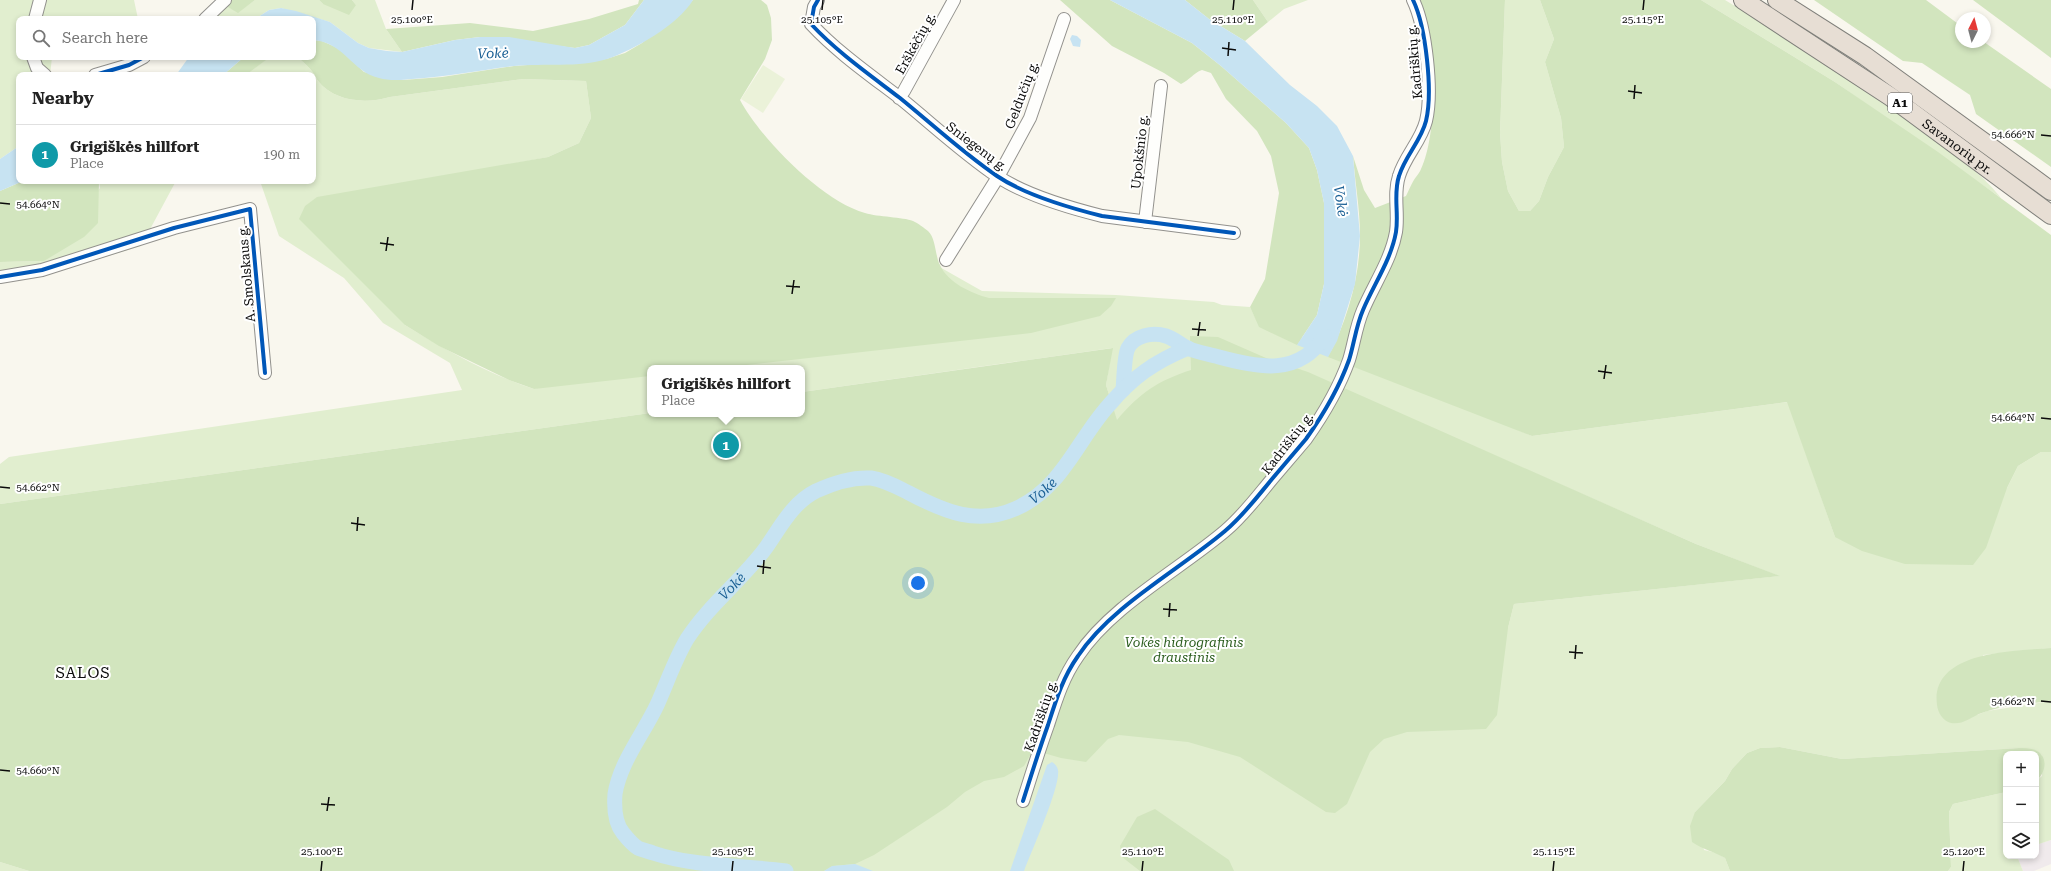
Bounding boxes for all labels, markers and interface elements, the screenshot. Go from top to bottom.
street label: Erškėčių g. [892,10,938,77]
north arrow [1955,12,1991,48]
text: 25.100°E [391,14,433,25]
text: 25.105°E [801,14,843,25]
text: 25.110°E [1212,14,1254,25]
text: 25.115°E [1622,14,1664,25]
search box [16,16,316,60]
street label: Kadriškių g. [1404,24,1425,100]
icon: search [30,27,52,49]
text: Search here [62,29,148,47]
water label: Vokė [477,44,509,62]
street label: Geldučių g. [1002,59,1041,131]
text: Nearby [32,88,94,108]
road number: A1 [1888,93,1912,113]
street label: Upokšnio g. [1128,114,1151,190]
street label: Savanorių pr. [1920,116,1995,177]
street label: Sniegenų g. [943,119,1010,174]
text: 54.666°N [1991,129,2035,140]
text: Grigiškės hillfort [70,138,199,156]
text: 1 [41,147,49,162]
text: 190 m [263,147,300,162]
text: Place [70,156,104,171]
water label: Vokė [1331,184,1351,218]
text: 54.664°N [16,199,60,210]
street label: A. Smolskaus g. [235,225,258,323]
popup [647,365,805,417]
text: Grigiškės hillfort [661,375,791,393]
text: Place [661,393,695,408]
street label: Kadriškių g. [1259,409,1316,477]
text: 54.664°N [1991,412,2035,423]
pin: 1 [713,430,739,460]
water label: Vokė [1026,474,1060,507]
text: 54.662°N [16,482,60,493]
water label: Vokė [715,570,749,603]
your location [908,573,928,593]
park label: Vokės hidrografinis draustinis [1125,635,1243,665]
district label: SALOS [55,664,111,682]
street label: Kadriškių g. [1021,679,1060,754]
text: 54.662°N [1991,696,2035,707]
map controls [2003,751,2039,859]
button: + [2003,751,2039,787]
text: 54.660°N [16,765,60,776]
button: − [2003,787,2039,823]
button: layers [2003,823,2039,859]
text: 25.100°E [301,846,343,857]
text: 25.105°E [712,846,754,857]
text: 25.110°E [1122,846,1164,857]
text: 25.115°E [1533,846,1575,857]
text: 25.120°E [1943,846,1985,857]

